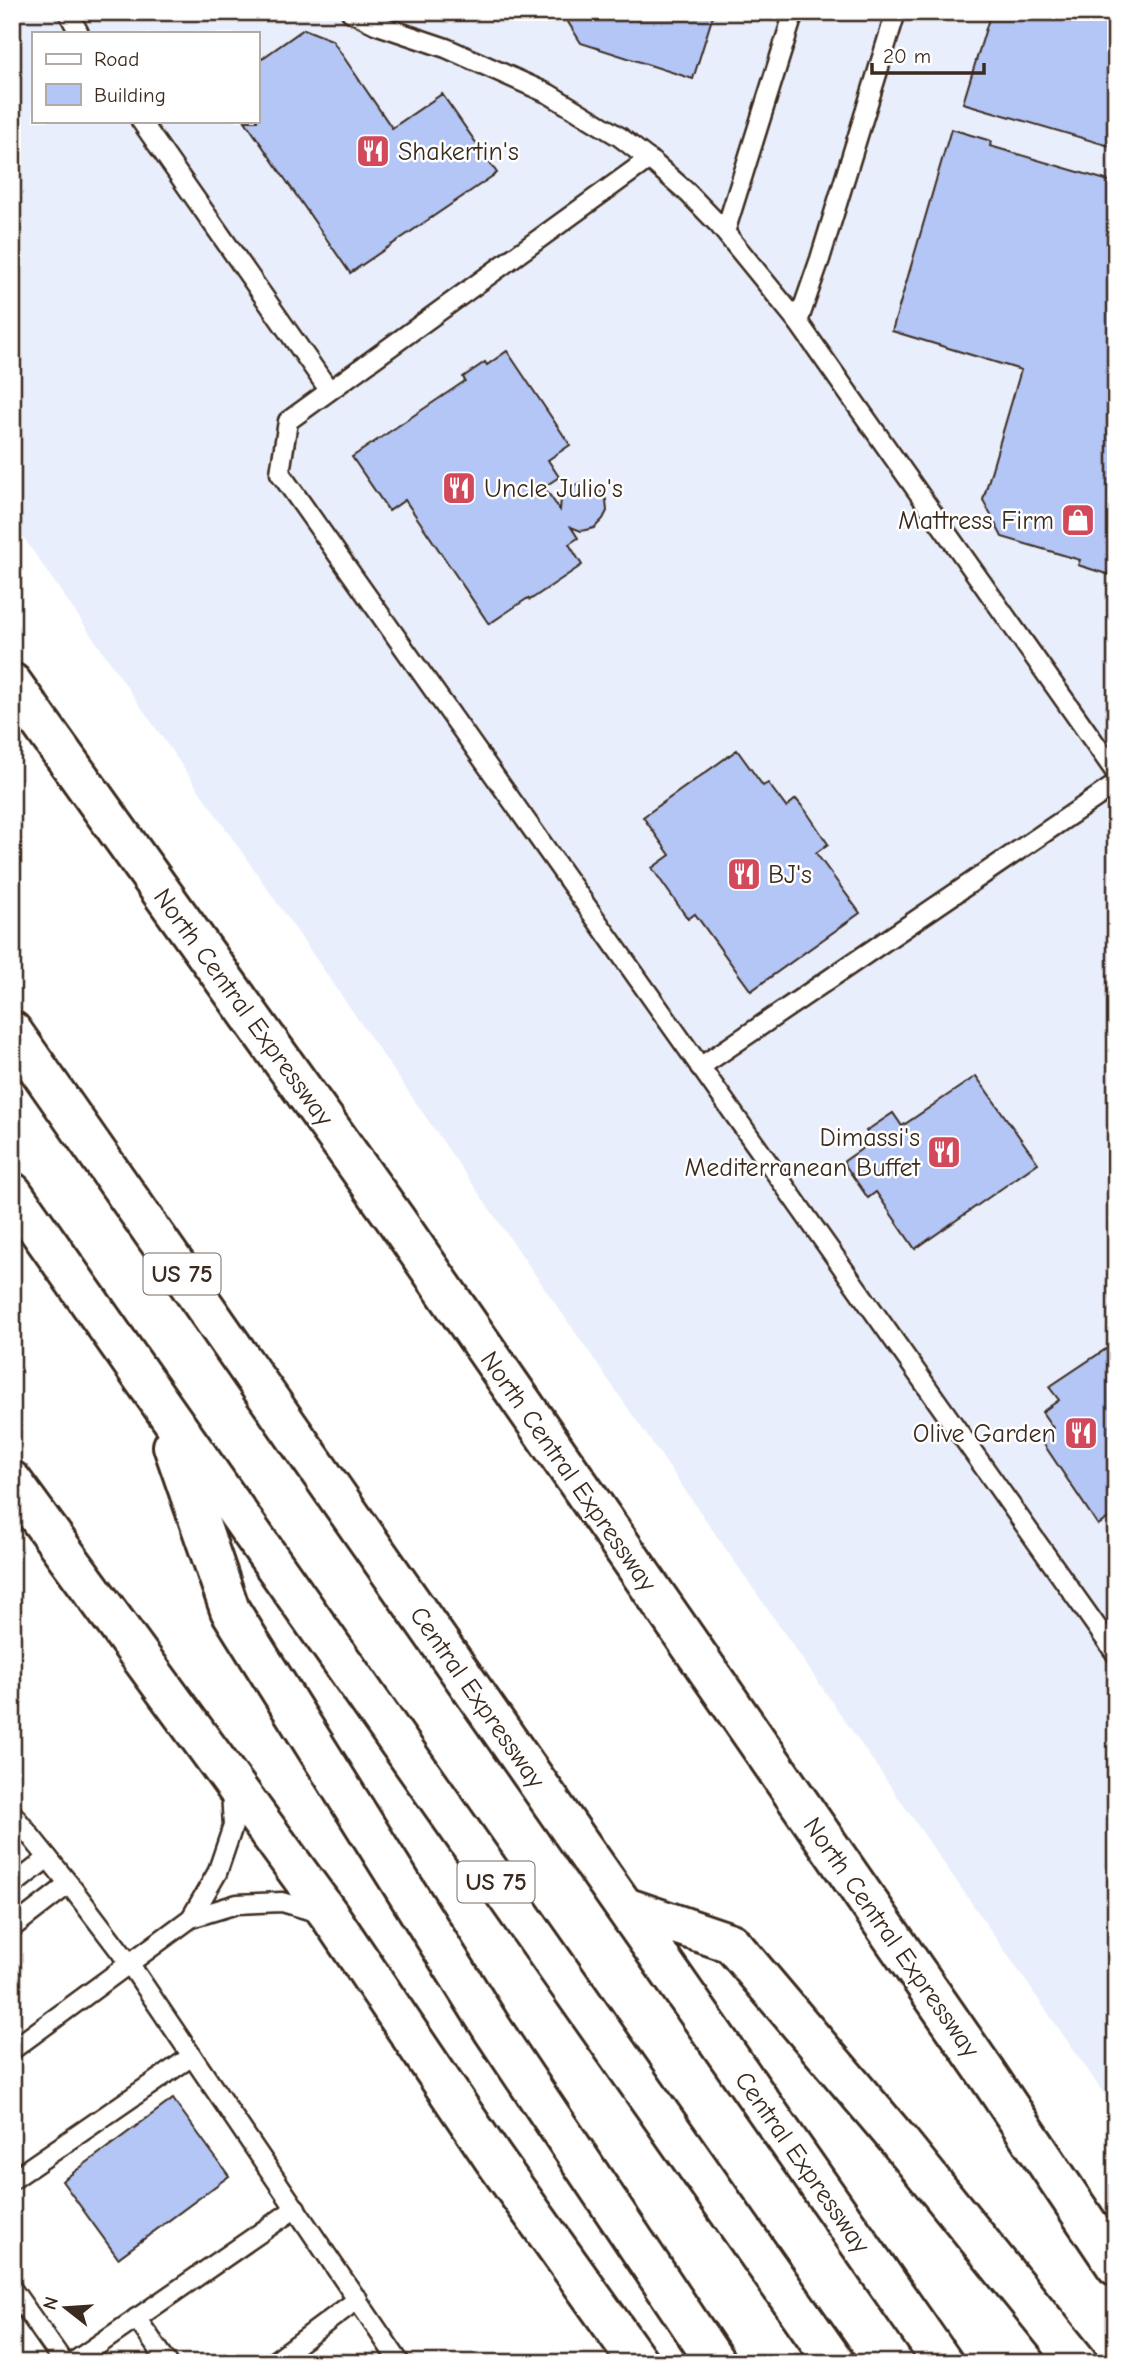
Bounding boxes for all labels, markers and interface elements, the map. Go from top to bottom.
legend [32,32,259,122]
scale bar [872,32,984,76]
text: 20 m [883,44,931,68]
text: Road [94,47,139,71]
text: Building [94,83,166,107]
restaurant icon: Shakertin's [354,132,392,170]
place label: Shakertin's [398,137,519,167]
restaurant icon: Uncle Julio's [440,469,478,507]
place label: Uncle Julio's [484,474,623,504]
shop icon: Mattress Firm [1059,501,1097,539]
place label: Mattress Firm [898,506,1054,536]
restaurant icon: BJ's [725,855,763,893]
place label: BJ's [768,860,812,890]
street label: North Central Expressway [147,883,340,1132]
place label: Dimassi's Mediterranean Buffet [684,1123,922,1183]
restaurant icon: Dimassi's Mediterranean Buffet [925,1133,963,1171]
road number: US 75 [144,1254,220,1294]
street label: North Central Expressway [474,1346,663,1598]
restaurant icon: Olive Garden [1062,1414,1100,1452]
place label: Olive Garden [913,1419,1056,1449]
street label: Central Expressway [403,1601,551,1794]
street label: North Central Expressway [797,1812,986,2064]
road number: US 75 [458,1861,534,1902]
street label: Central Expressway [728,2066,876,2259]
north arrow [32,2274,102,2344]
text: N [38,2294,63,2312]

